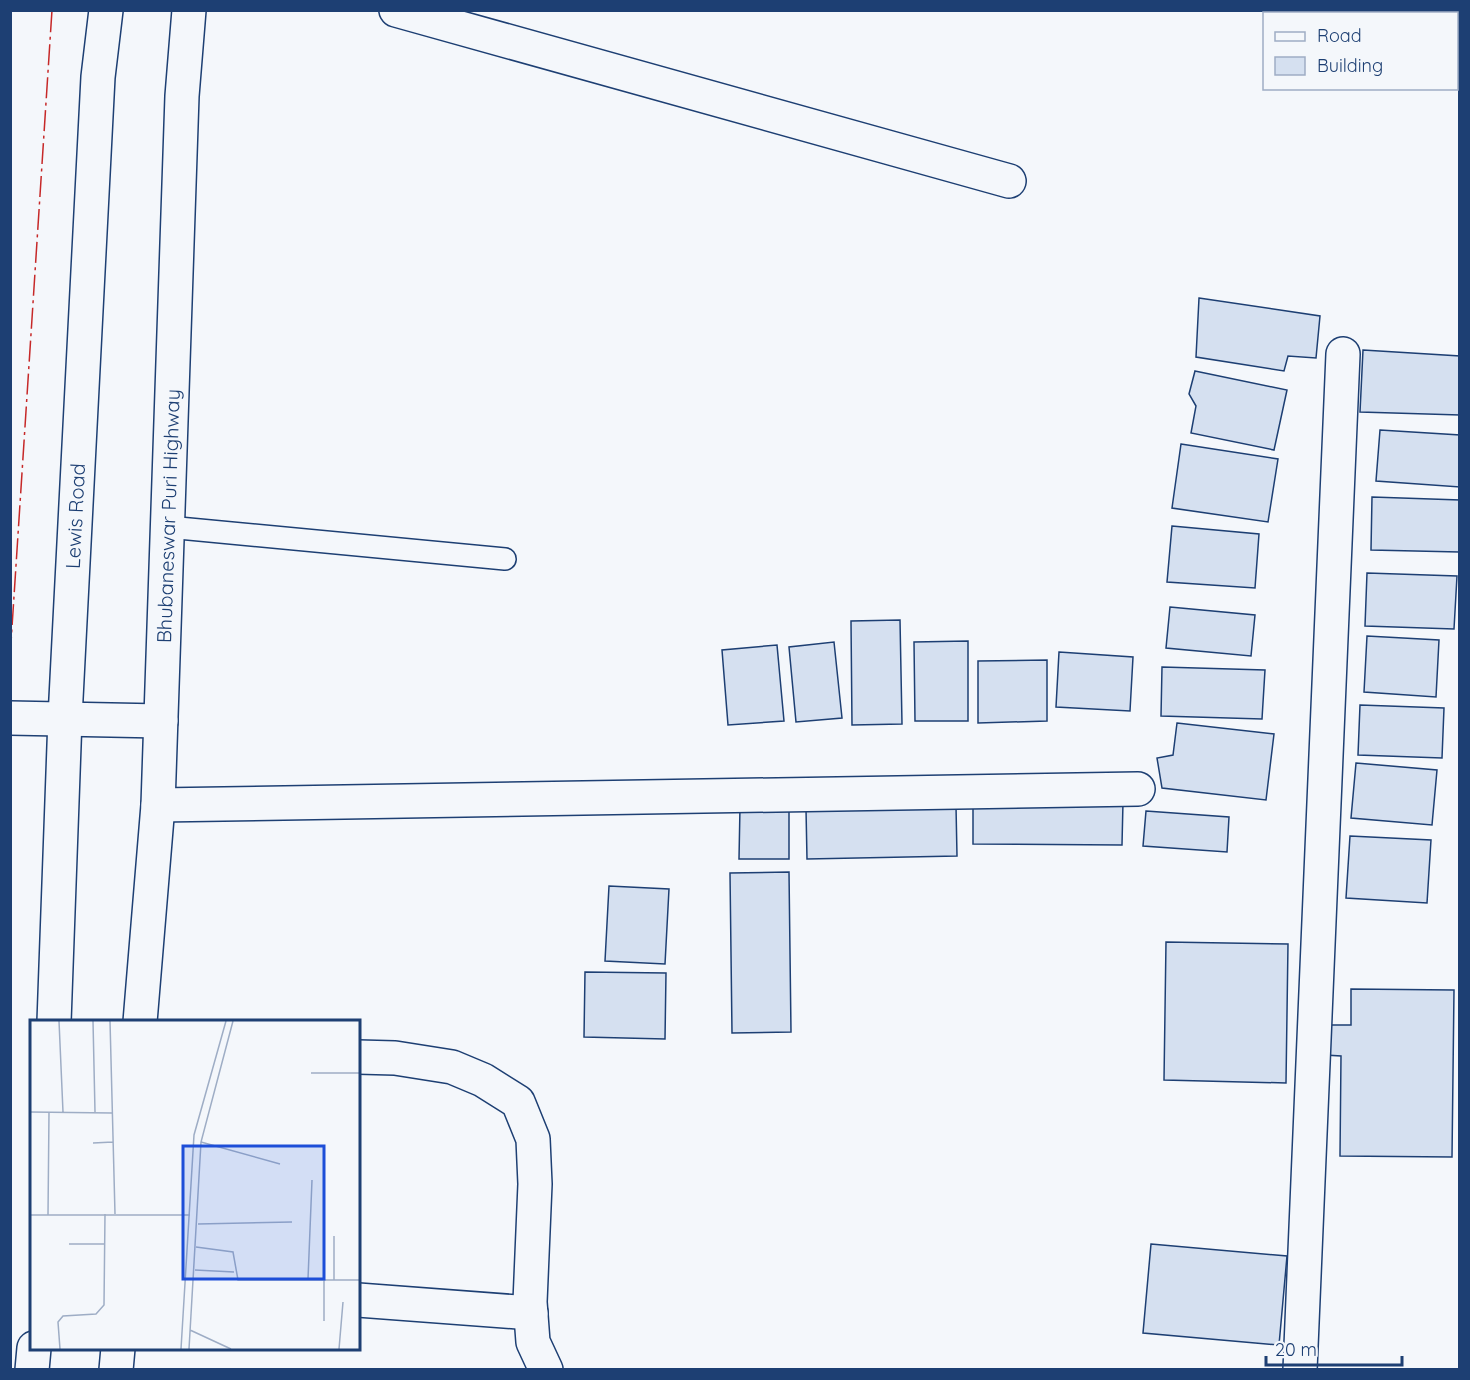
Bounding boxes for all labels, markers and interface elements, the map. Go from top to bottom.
legend [1263,12,1458,90]
text: Road [1317,24,1362,47]
text: Building [1317,54,1383,77]
street label: Bhubaneswar Puri Highway [151,388,185,644]
street label: Lewis Road [60,463,90,569]
inset map [30,1020,360,1350]
scale bar [1266,1329,1402,1367]
text: 20 m [1275,1338,1317,1361]

